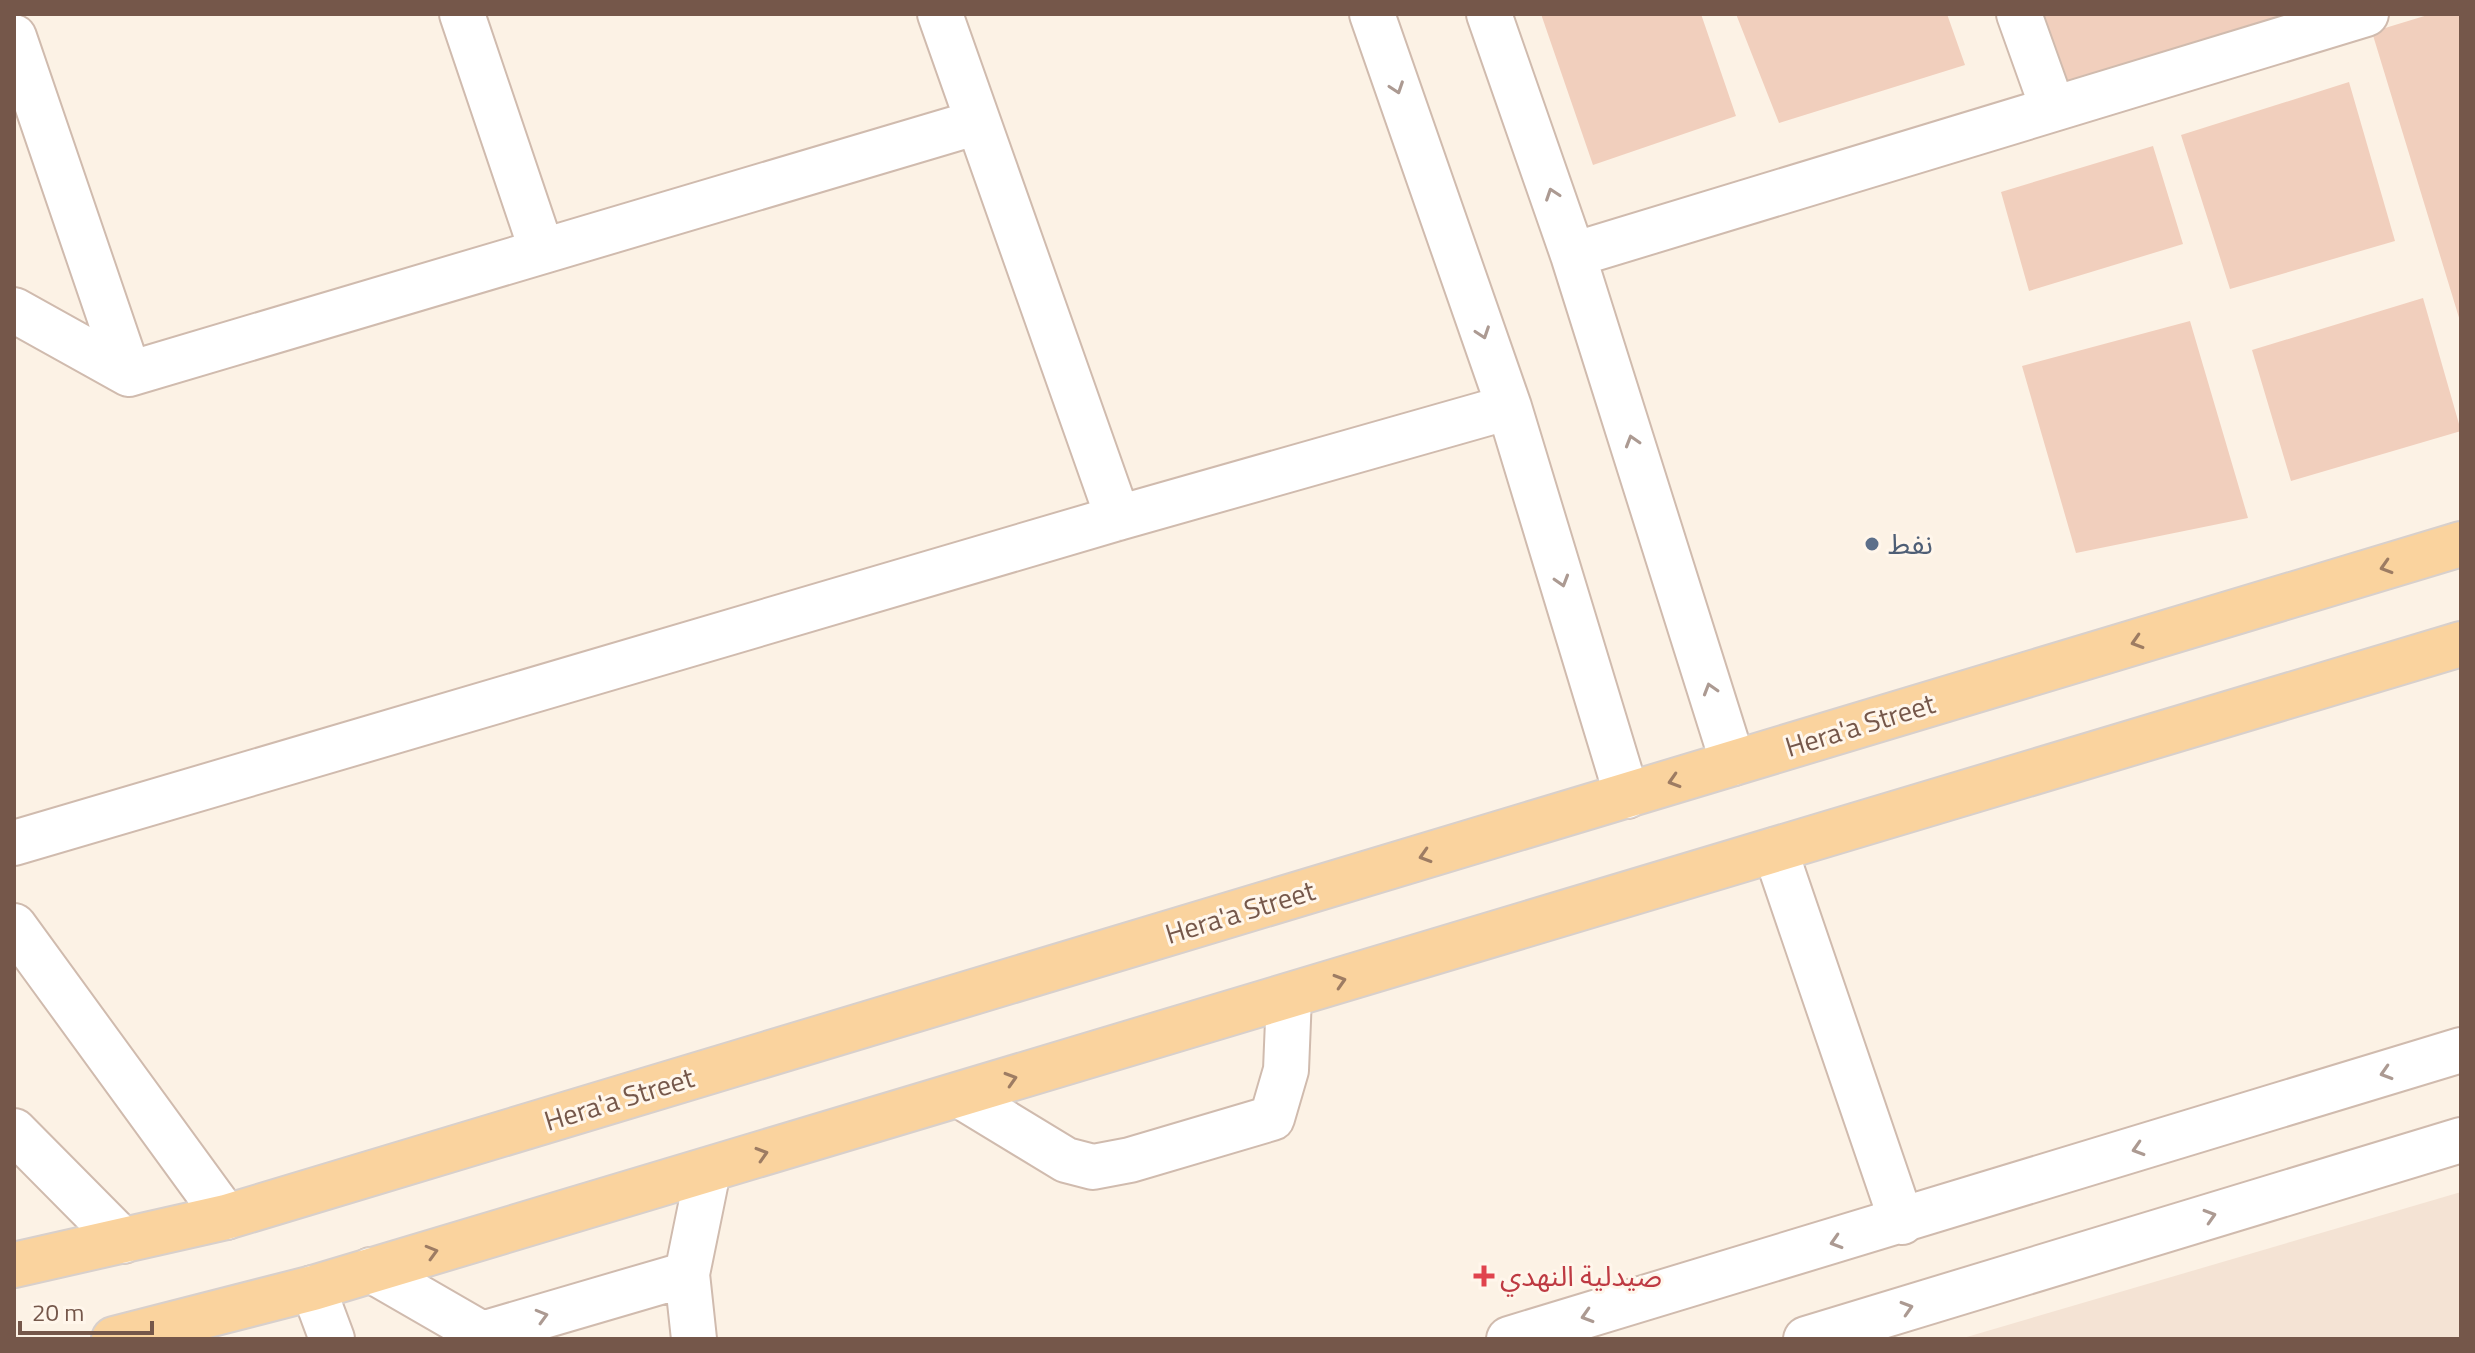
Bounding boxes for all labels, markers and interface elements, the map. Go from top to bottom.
one-way arrow [1388,80,1404,94]
one-way arrow [1545,187,1561,201]
one-way arrow [1474,325,1490,339]
one-way arrow [1625,435,1641,449]
place label: نفط [1888,522,1933,565]
marker: نفط [1863,535,1881,553]
one-way arrow [2380,558,2394,574]
one-way arrow [1553,573,1569,587]
one-way arrow [2131,633,2145,649]
street label: Hera'a Street [1780,681,1940,768]
one-way arrow [1703,683,1719,697]
one-way arrow [1667,772,1681,788]
one-way arrow [1419,847,1432,863]
street label: Hera'a Street [1160,868,1320,955]
one-way arrow [1333,974,1347,990]
street label: Hera'a Street [539,1055,699,1142]
one-way arrow [2380,1064,2394,1080]
one-way arrow [1003,1072,1017,1088]
one-way arrow [2132,1140,2145,1156]
one-way arrow [754,1147,768,1163]
one-way arrow [2202,1209,2216,1225]
one-way arrow [1829,1233,1843,1249]
one-way arrow [424,1245,438,1261]
place label: صيدلية النهدي [1500,1254,1662,1297]
marker: صيدلية النهدي [1475,1267,1493,1285]
scale bar [20,1285,152,1335]
text: 20 m [32,1294,84,1330]
one-way arrow [1900,1301,1914,1317]
one-way arrow [1580,1307,1594,1323]
one-way arrow [534,1309,548,1325]

